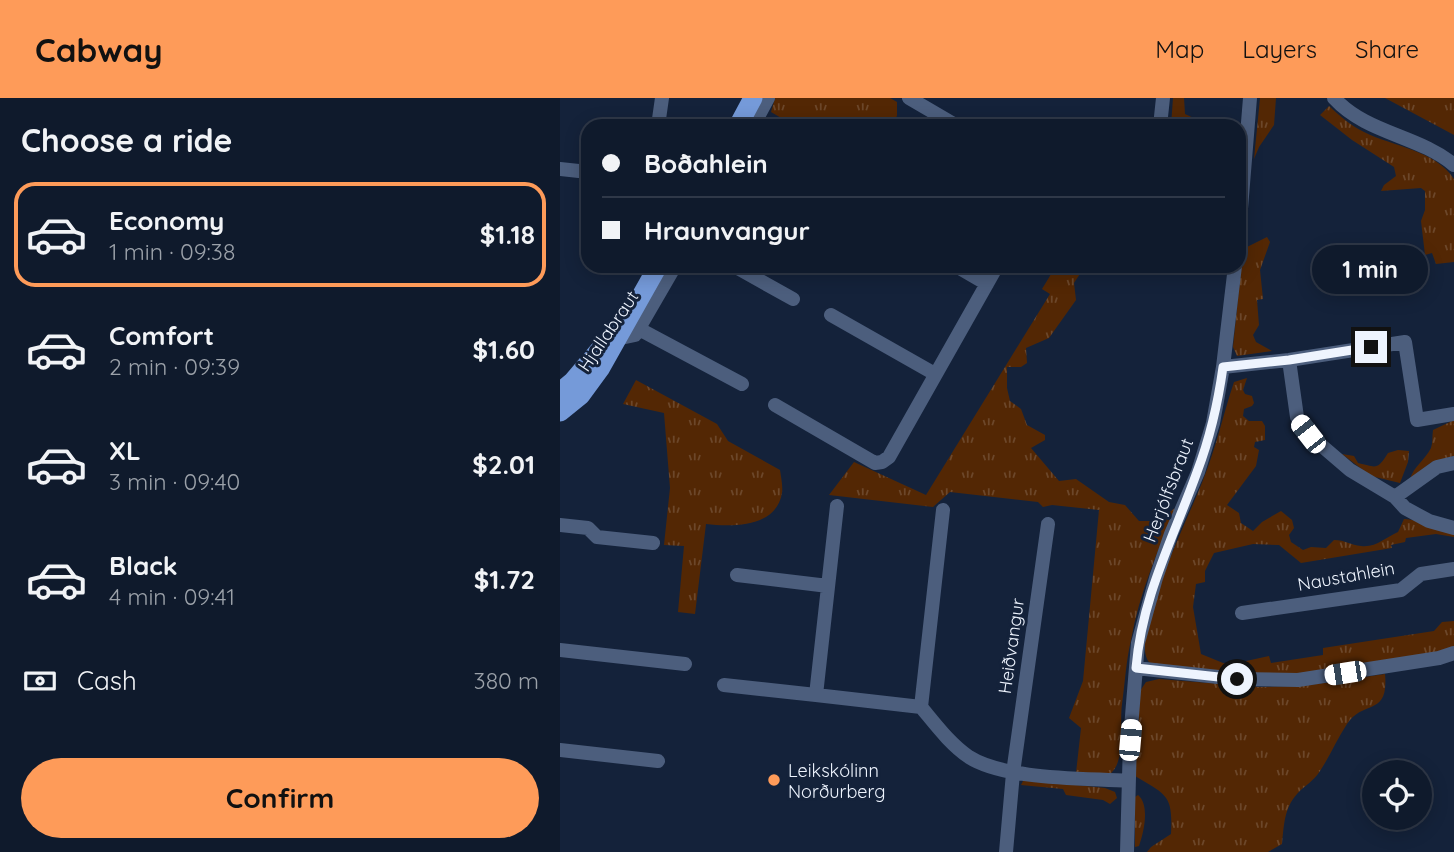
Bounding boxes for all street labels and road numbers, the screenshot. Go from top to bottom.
street label: Hjallabraut [573,286,643,376]
street label: Herjólfsbraut [1138,435,1198,545]
street label: Naustahlein [1296,556,1396,596]
street label: Heiðvangur [993,597,1029,695]

